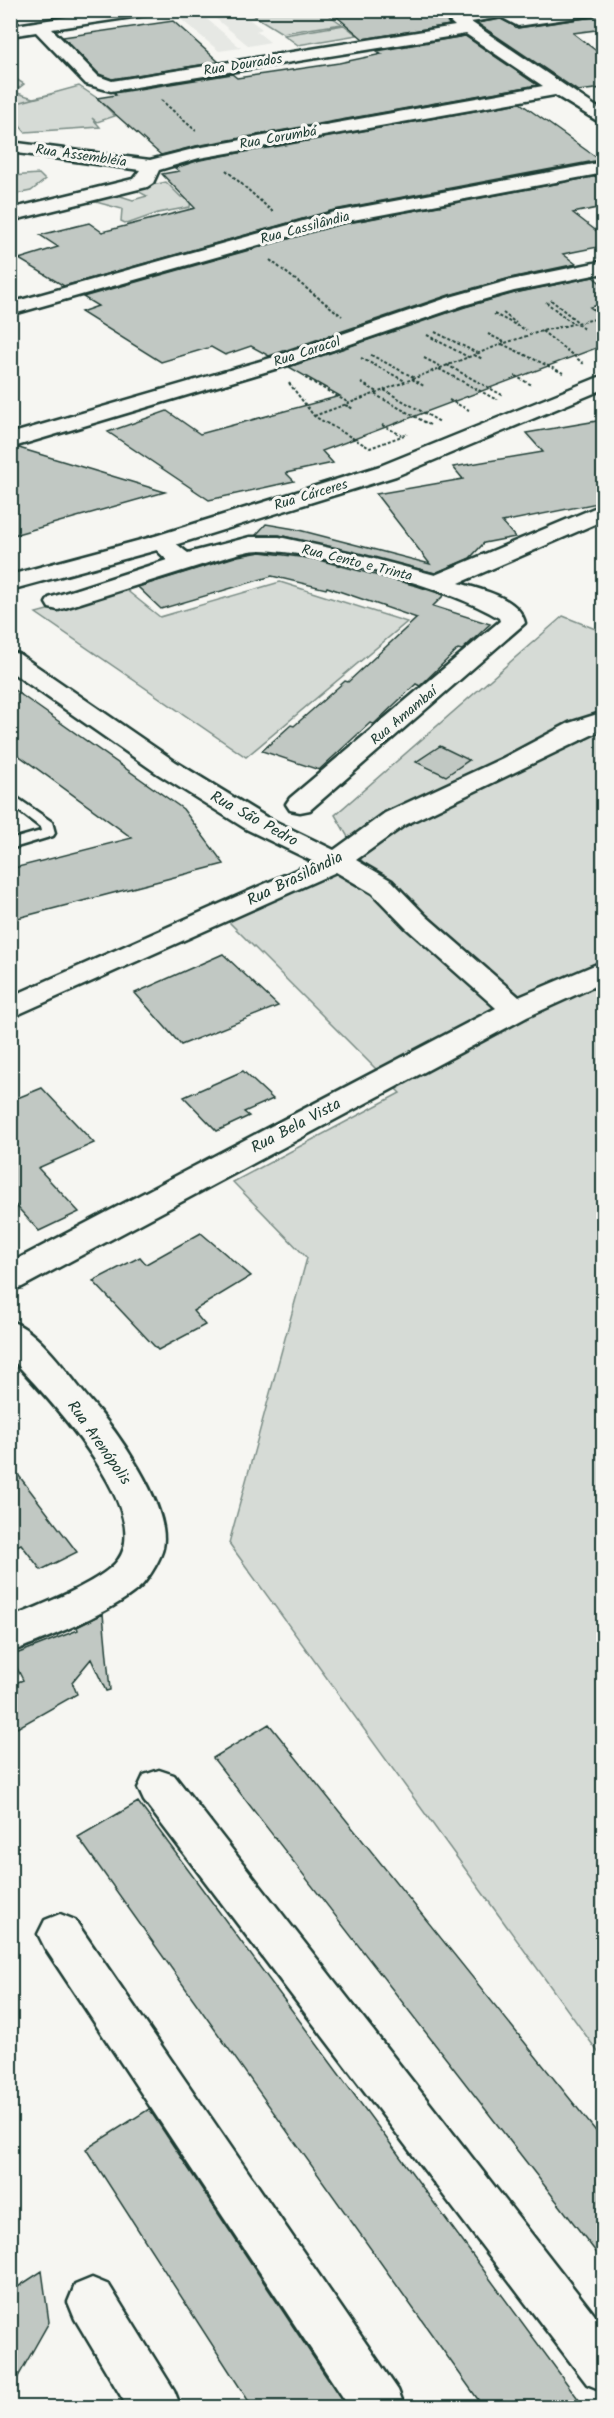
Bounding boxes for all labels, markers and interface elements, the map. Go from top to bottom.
street label: Rua Dourados [202,48,284,82]
street label: Rua Corumbá [238,120,320,156]
street label: Rua Assembléia [34,139,128,173]
street label: Rua Cassilândia [258,206,352,250]
street label: Rua Caracol [271,331,344,373]
street label: Rua Cárceres [271,473,351,517]
street label: Rua Cento e Trinta [299,539,415,587]
street label: Rua Amambaí [366,680,444,751]
street label: Rua São Pedro [205,785,303,853]
street label: Rua Brasilândia [243,845,347,913]
street label: Rua Bela Vista [246,1092,346,1160]
street label: Rua Arenópolis [61,1396,138,1491]

